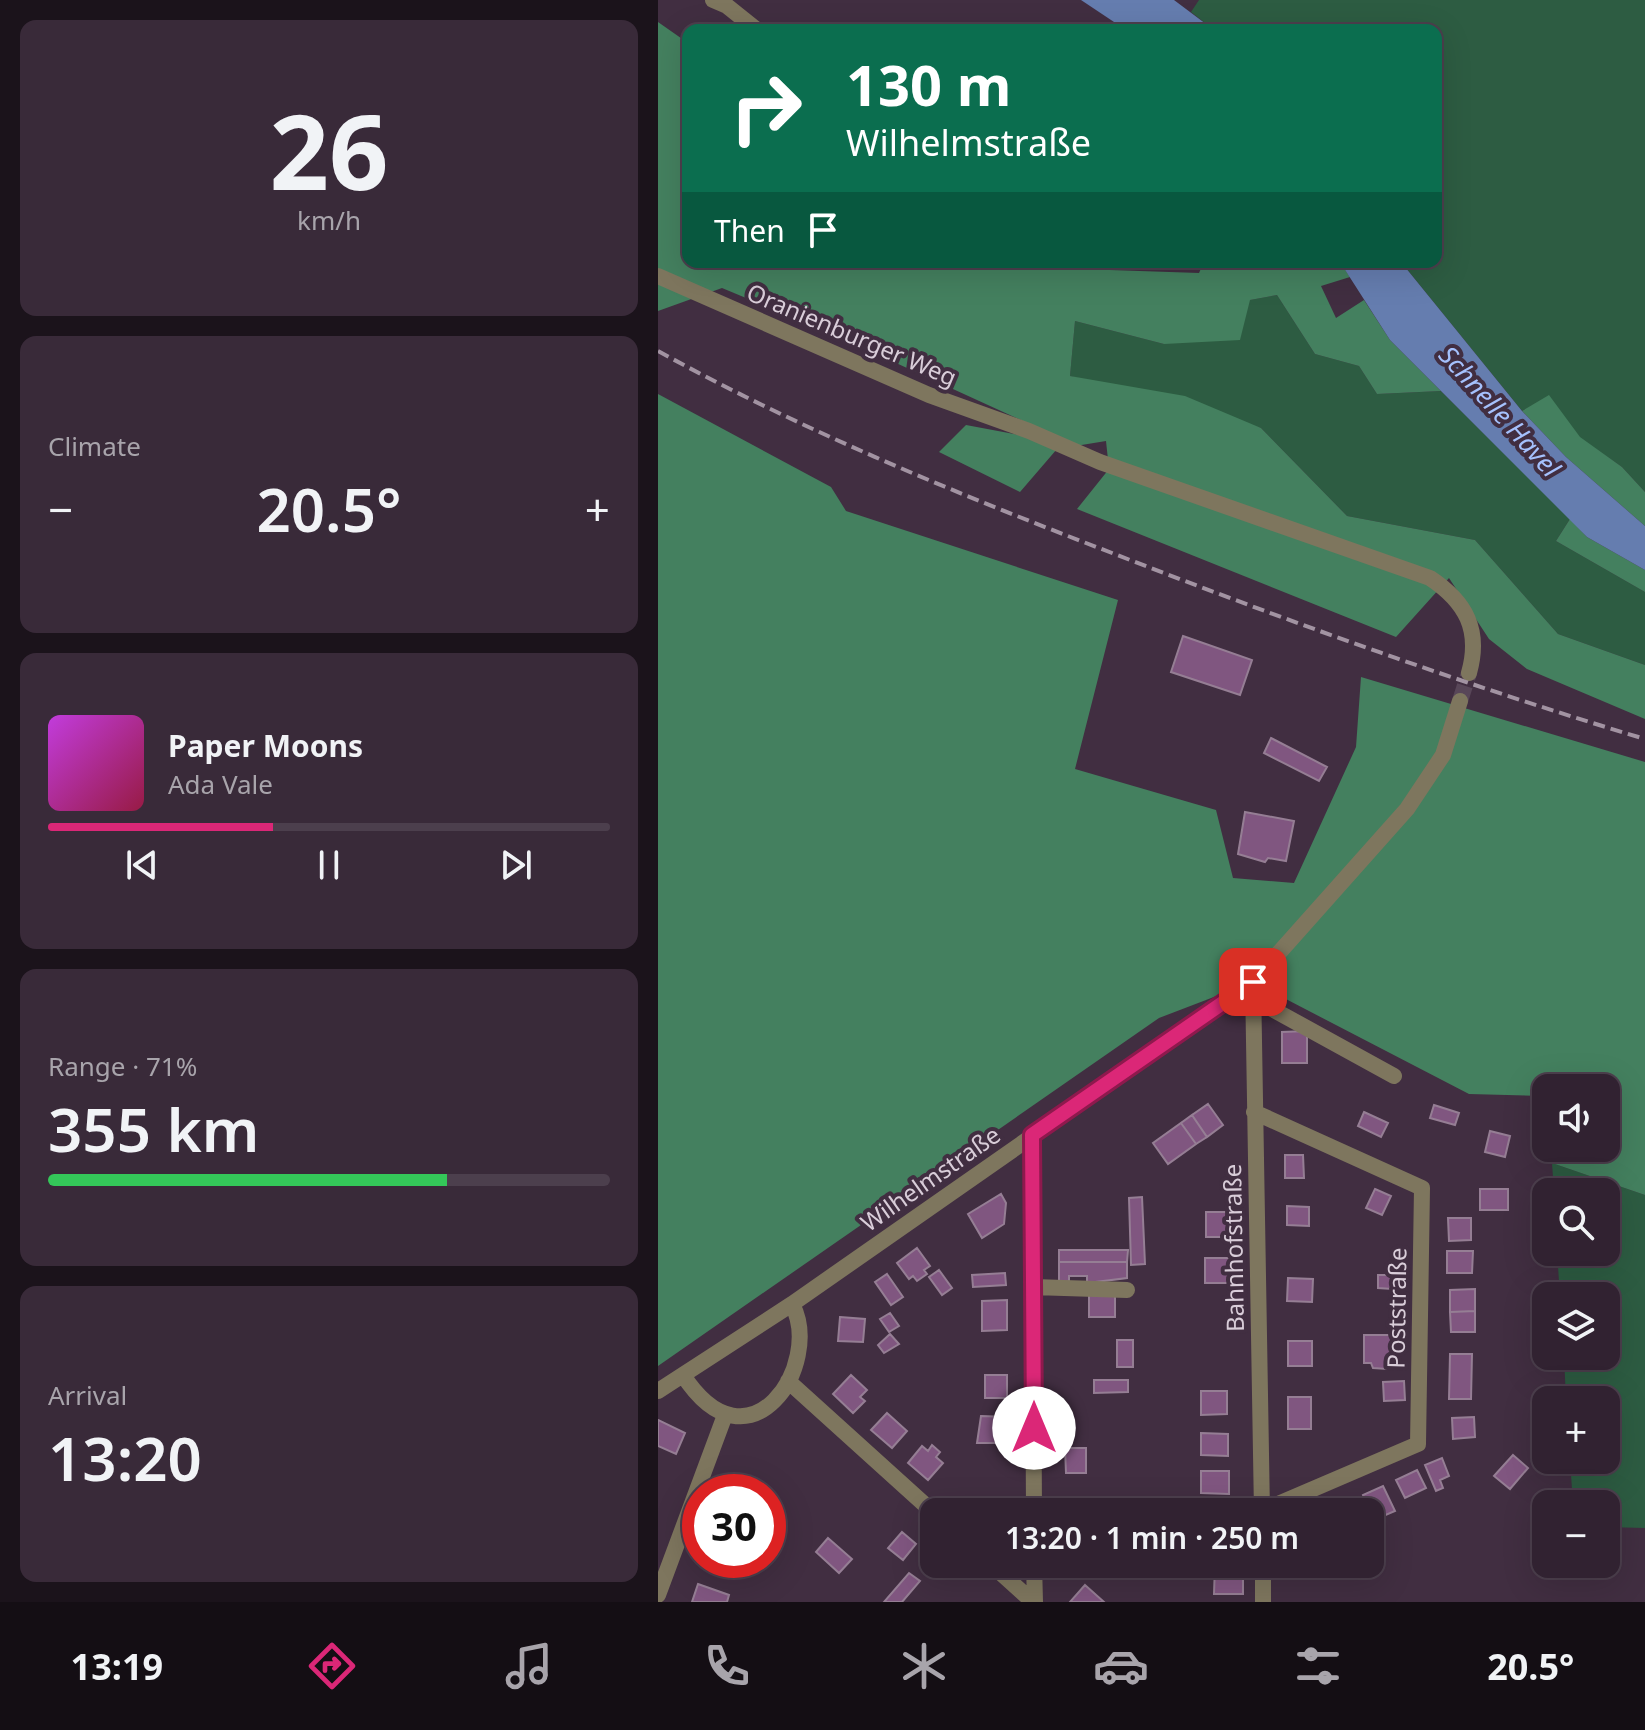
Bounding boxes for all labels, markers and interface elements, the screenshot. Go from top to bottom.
text: 130 m [846,46,1011,122]
icon: right [714,56,818,160]
text: 26 [270,79,388,220]
text: Wilhelmstraße [846,118,1091,167]
text: km/h [297,202,361,238]
icon: arrive [801,208,845,252]
text: Then [714,210,785,251]
street label: Oranienburger Weg [742,275,962,393]
water label: Schnelle Havel [1431,337,1570,485]
text: Climate [48,428,141,464]
text: 20.5° [256,468,402,550]
text: − [48,479,73,539]
text: + [585,479,610,539]
text: Paper Moons [168,725,363,766]
text: Ada Vale [168,766,273,802]
icon: previous [120,843,164,887]
icon: pause [307,843,351,887]
icon: next [494,843,538,887]
pin [1219,948,1287,1016]
icon: arrive [1231,960,1275,1004]
text: Range · 71% [48,1048,197,1084]
map controls [1532,1074,1620,1578]
button: sound [1532,1074,1620,1162]
text: 355 km [48,1088,259,1170]
street label: Wilhelmstraße [854,1118,1006,1238]
street label: Bahnhofstraße [1215,1164,1251,1332]
button: search [1532,1178,1620,1266]
street label: Poststraße [1378,1247,1414,1369]
button: layers [1532,1282,1620,1370]
text: Arrival [48,1377,127,1413]
position arrow [992,1386,1076,1470]
button: + [1532,1386,1620,1474]
text: 13:20 [48,1417,202,1499]
speed limit sign: 30 [682,1474,786,1578]
button: − [1532,1490,1620,1578]
text: 13:20 · 1 min · 250 m [1005,1517,1299,1558]
icon: directions [304,1638,360,1694]
icon: music [501,1638,557,1694]
icon: phone [699,1638,755,1694]
icon: climate [896,1638,952,1694]
icon: car [1093,1638,1149,1694]
icon: filters [1290,1638,1346,1694]
text: 13:19 [71,1642,163,1691]
text: 20.5° [1487,1642,1574,1691]

